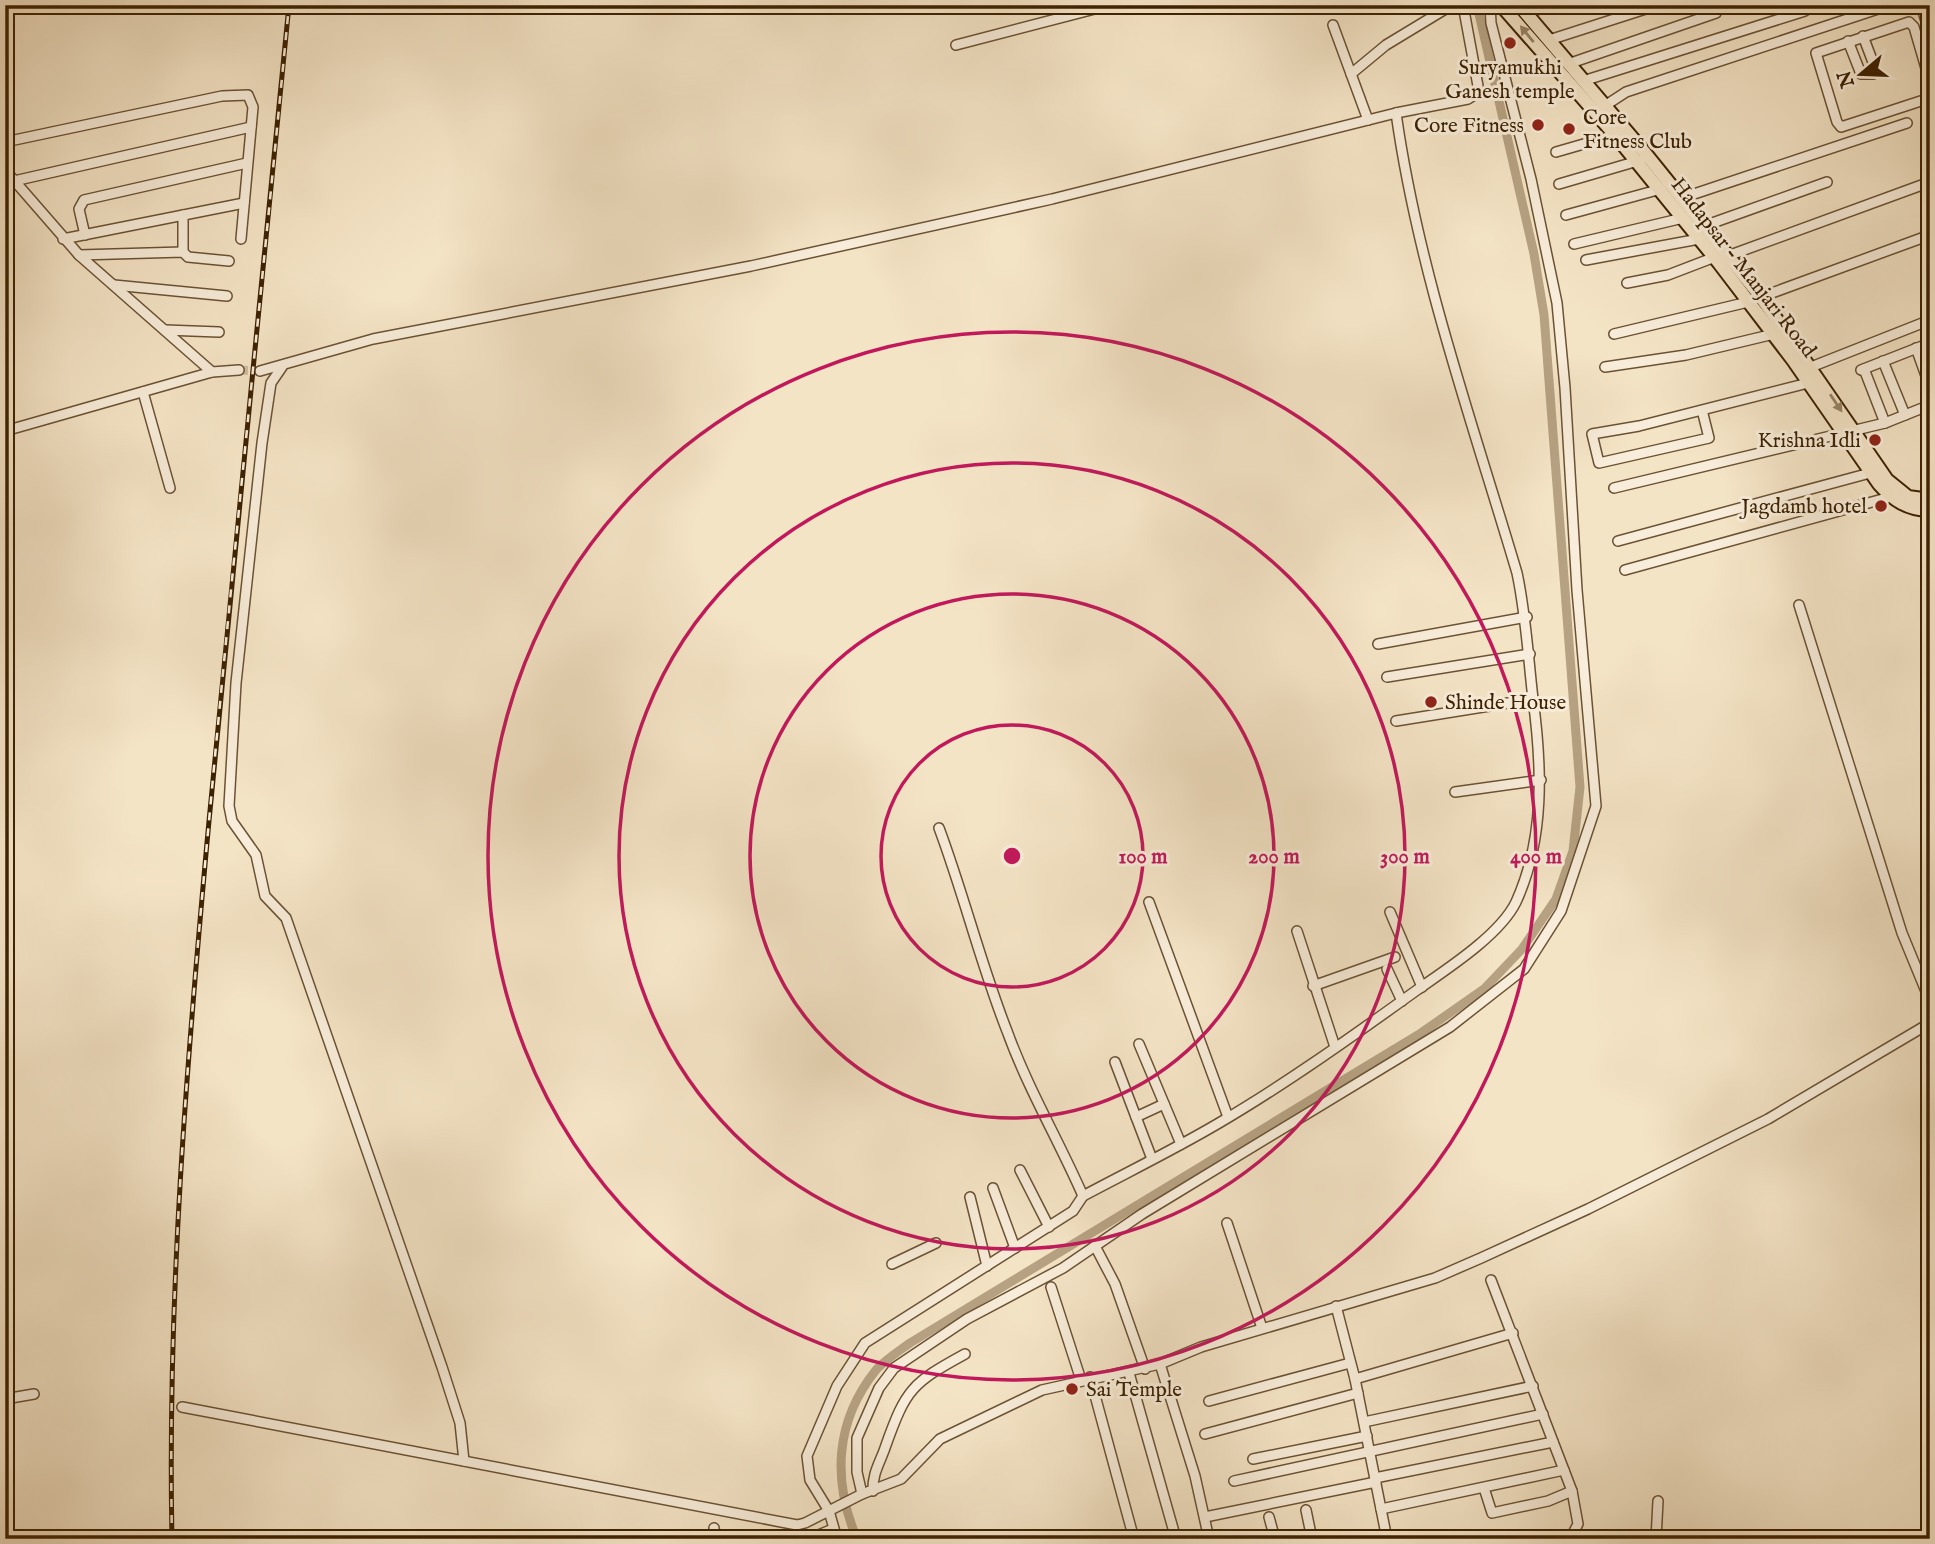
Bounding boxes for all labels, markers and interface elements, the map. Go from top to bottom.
one-way arrow [1520,25,1535,43]
marker: Suryamukhi Ganesh temple [1502,35,1518,51]
north arrow [1826,38,1896,108]
place label: Suryamukhi Ganesh temple [1445,55,1575,106]
text: N [1833,67,1861,92]
place label: Core Fitness Club [1583,105,1692,156]
place label: Core Fitness [1414,113,1524,140]
marker: Core Fitness [1530,117,1546,133]
marker: Core Fitness Club [1561,121,1577,137]
street label: Hadapsar - Manjari Road [1664,172,1822,364]
one-way arrow [1829,394,1843,412]
place label: Krishna Idli [1758,428,1861,455]
marker: Krishna Idli [1867,432,1883,448]
place label: Jagdamb hotel [1739,494,1867,521]
marker: Jagdamb hotel [1873,498,1889,514]
place label: Shinde House [1445,690,1566,717]
marker: Shinde House [1423,694,1439,710]
centre of rings [1000,844,1024,868]
text: 100 m [1118,844,1168,871]
text: 200 m [1248,844,1300,871]
text: 300 m [1380,844,1430,871]
text: 400 m [1510,844,1563,871]
place label: Sai Temple [1086,1377,1182,1404]
marker: Sai Temple [1064,1381,1080,1397]

